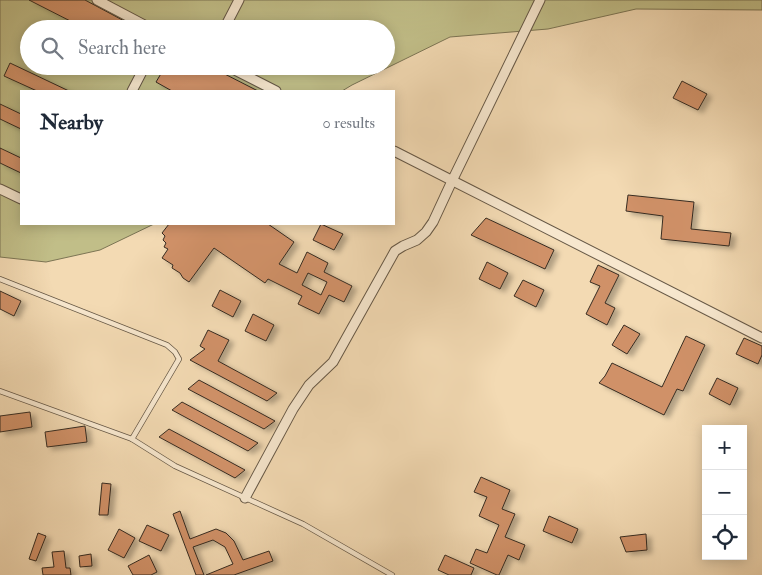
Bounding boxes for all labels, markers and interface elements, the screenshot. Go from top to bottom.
search box [20,20,395,75]
icon: search [38,34,66,62]
text: Search here [78,36,166,60]
text: Nearby [40,109,103,136]
text: 0 results [322,113,375,133]
map controls [702,425,747,560]
button: + [702,425,747,470]
button: − [702,470,747,515]
button: locate [702,515,747,560]

